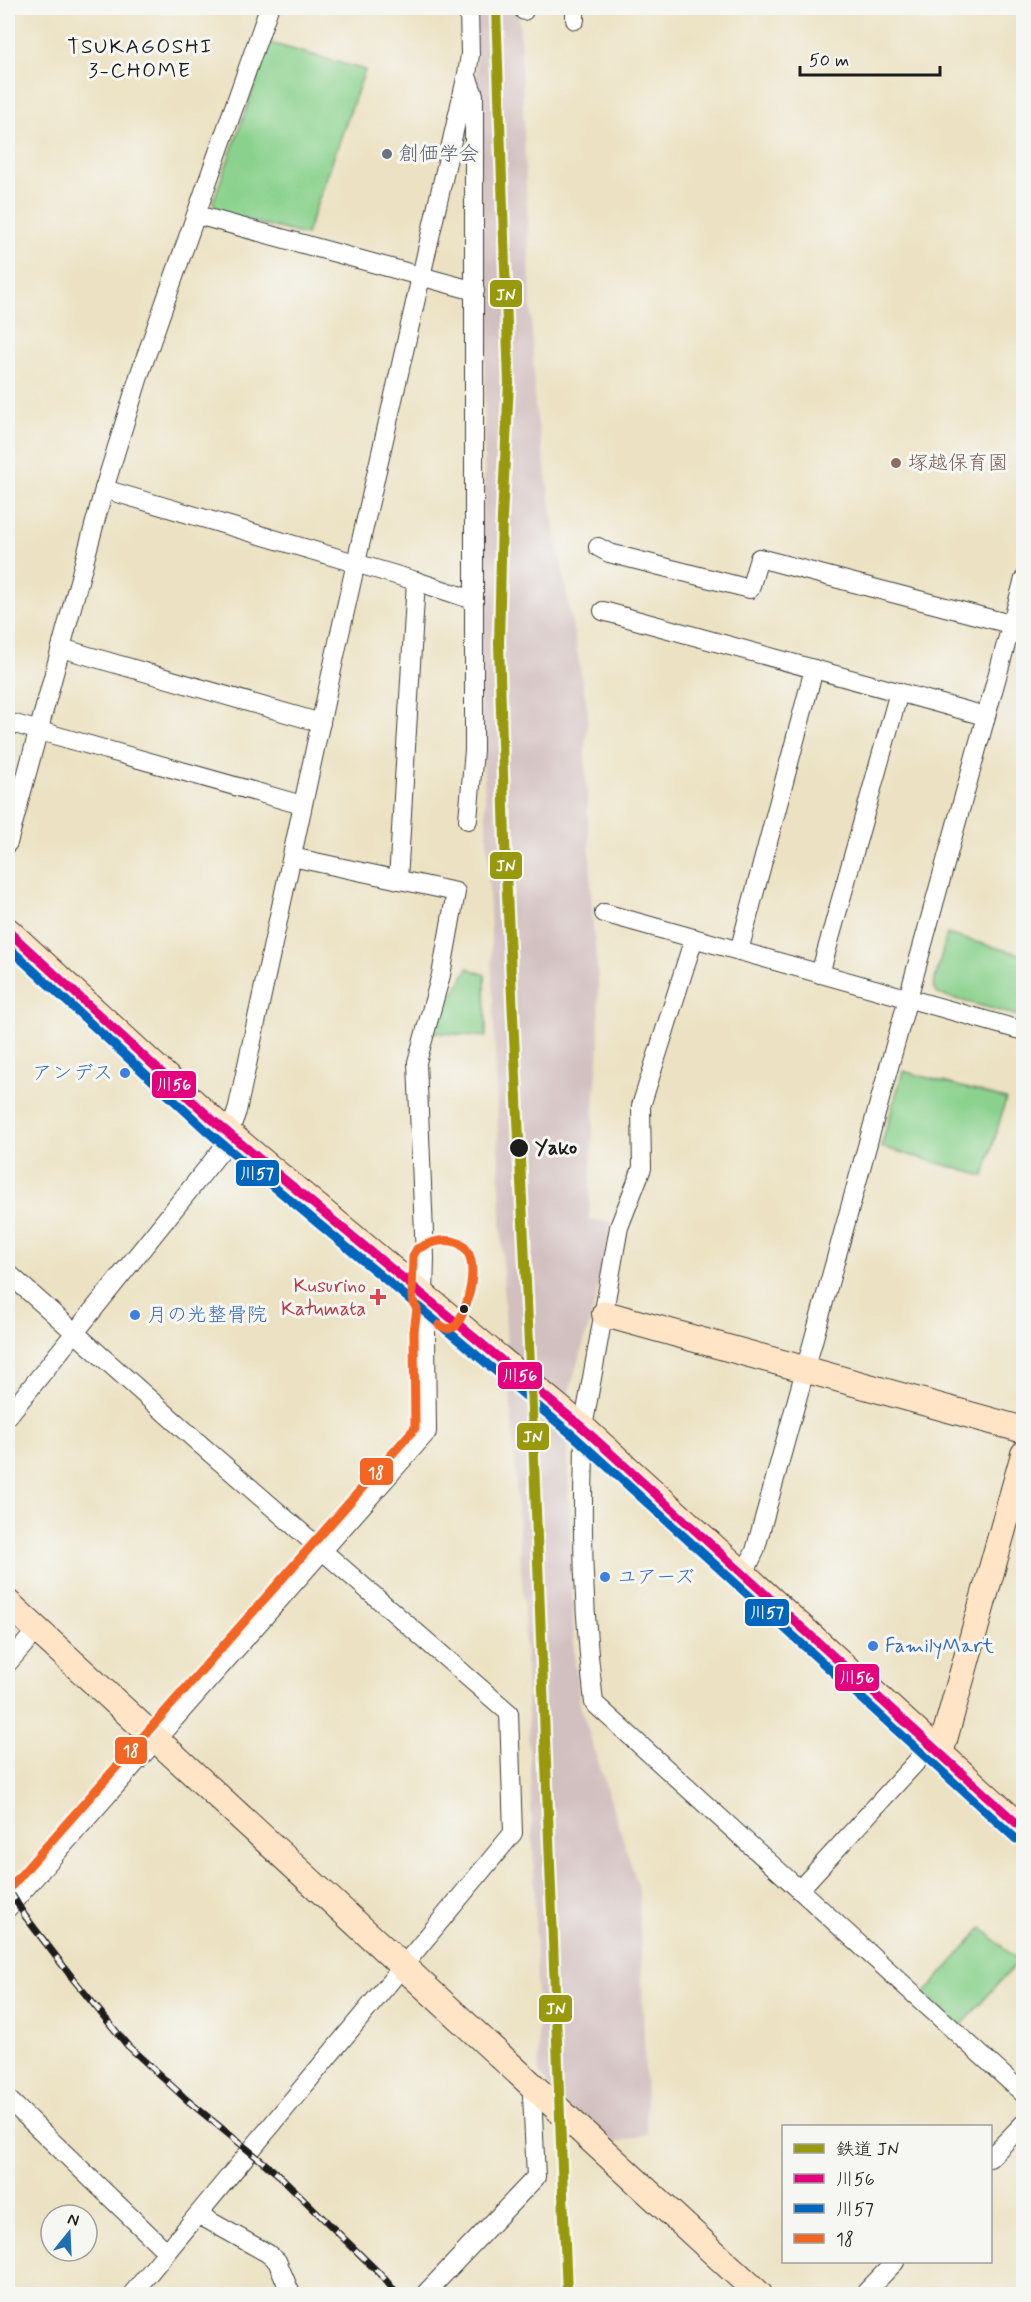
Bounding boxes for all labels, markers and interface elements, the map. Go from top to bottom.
district label: TSUKAGOSHI 3-CHOME [67,33,213,85]
scale bar [800,39,940,77]
text: 50 m [809,49,849,73]
place label: 創価学会 [399,141,479,168]
marker: 創価学会 [380,147,394,161]
line badge: JN [489,279,523,308]
text: JN [496,285,516,306]
place label: 塚越保育園 [908,450,1008,477]
marker: 塚越保育園 [889,456,903,470]
line badge: JN [489,851,523,880]
text: JN [496,856,516,877]
place label: アンデス [32,1060,113,1087]
marker: アンデス [118,1066,132,1080]
line badge: 川56 [151,1070,197,1099]
text: 川56 [157,1075,191,1096]
place label: Yako [535,1135,577,1162]
marker: Yako [508,1137,530,1159]
line badge: 川57 [235,1159,280,1187]
text: 川57 [240,1164,274,1185]
place label: Kusurino Katumata [281,1273,366,1323]
marker: Kusurino Katumata [371,1290,385,1304]
place label: 月の光整骨院 [147,1302,267,1329]
unlabelled marker [458,1303,470,1315]
marker: 月の光整骨院 [128,1308,142,1322]
line badge: 川56 [497,1361,543,1390]
text: 川56 [503,1366,537,1387]
line badge: JN [516,1422,550,1451]
text: JN [523,1427,543,1448]
line badge: 18 [359,1457,394,1486]
text: 18 [368,1463,384,1484]
place label: ユアーズ [617,1564,695,1591]
marker: ユアーズ [598,1570,612,1584]
line badge: 川57 [744,1598,790,1627]
text: 川57 [750,1603,784,1624]
place label: FamilyMart [885,1633,994,1660]
marker: FamilyMart [866,1639,880,1653]
line badge: 川56 [834,1663,880,1692]
text: 川56 [840,1668,874,1689]
line badge: 18 [114,1736,148,1765]
text: 18 [123,1741,139,1762]
line badge: JN [538,1994,573,2023]
text: JN [546,1999,566,2020]
legend [782,2125,992,2263]
text: 鉄道 JN [836,2138,900,2162]
text: 川56 [836,2168,875,2192]
text: 川57 [836,2198,874,2222]
north arrow [39,2203,99,2263]
text: N [65,2209,81,2232]
text: 18 [836,2228,854,2252]

